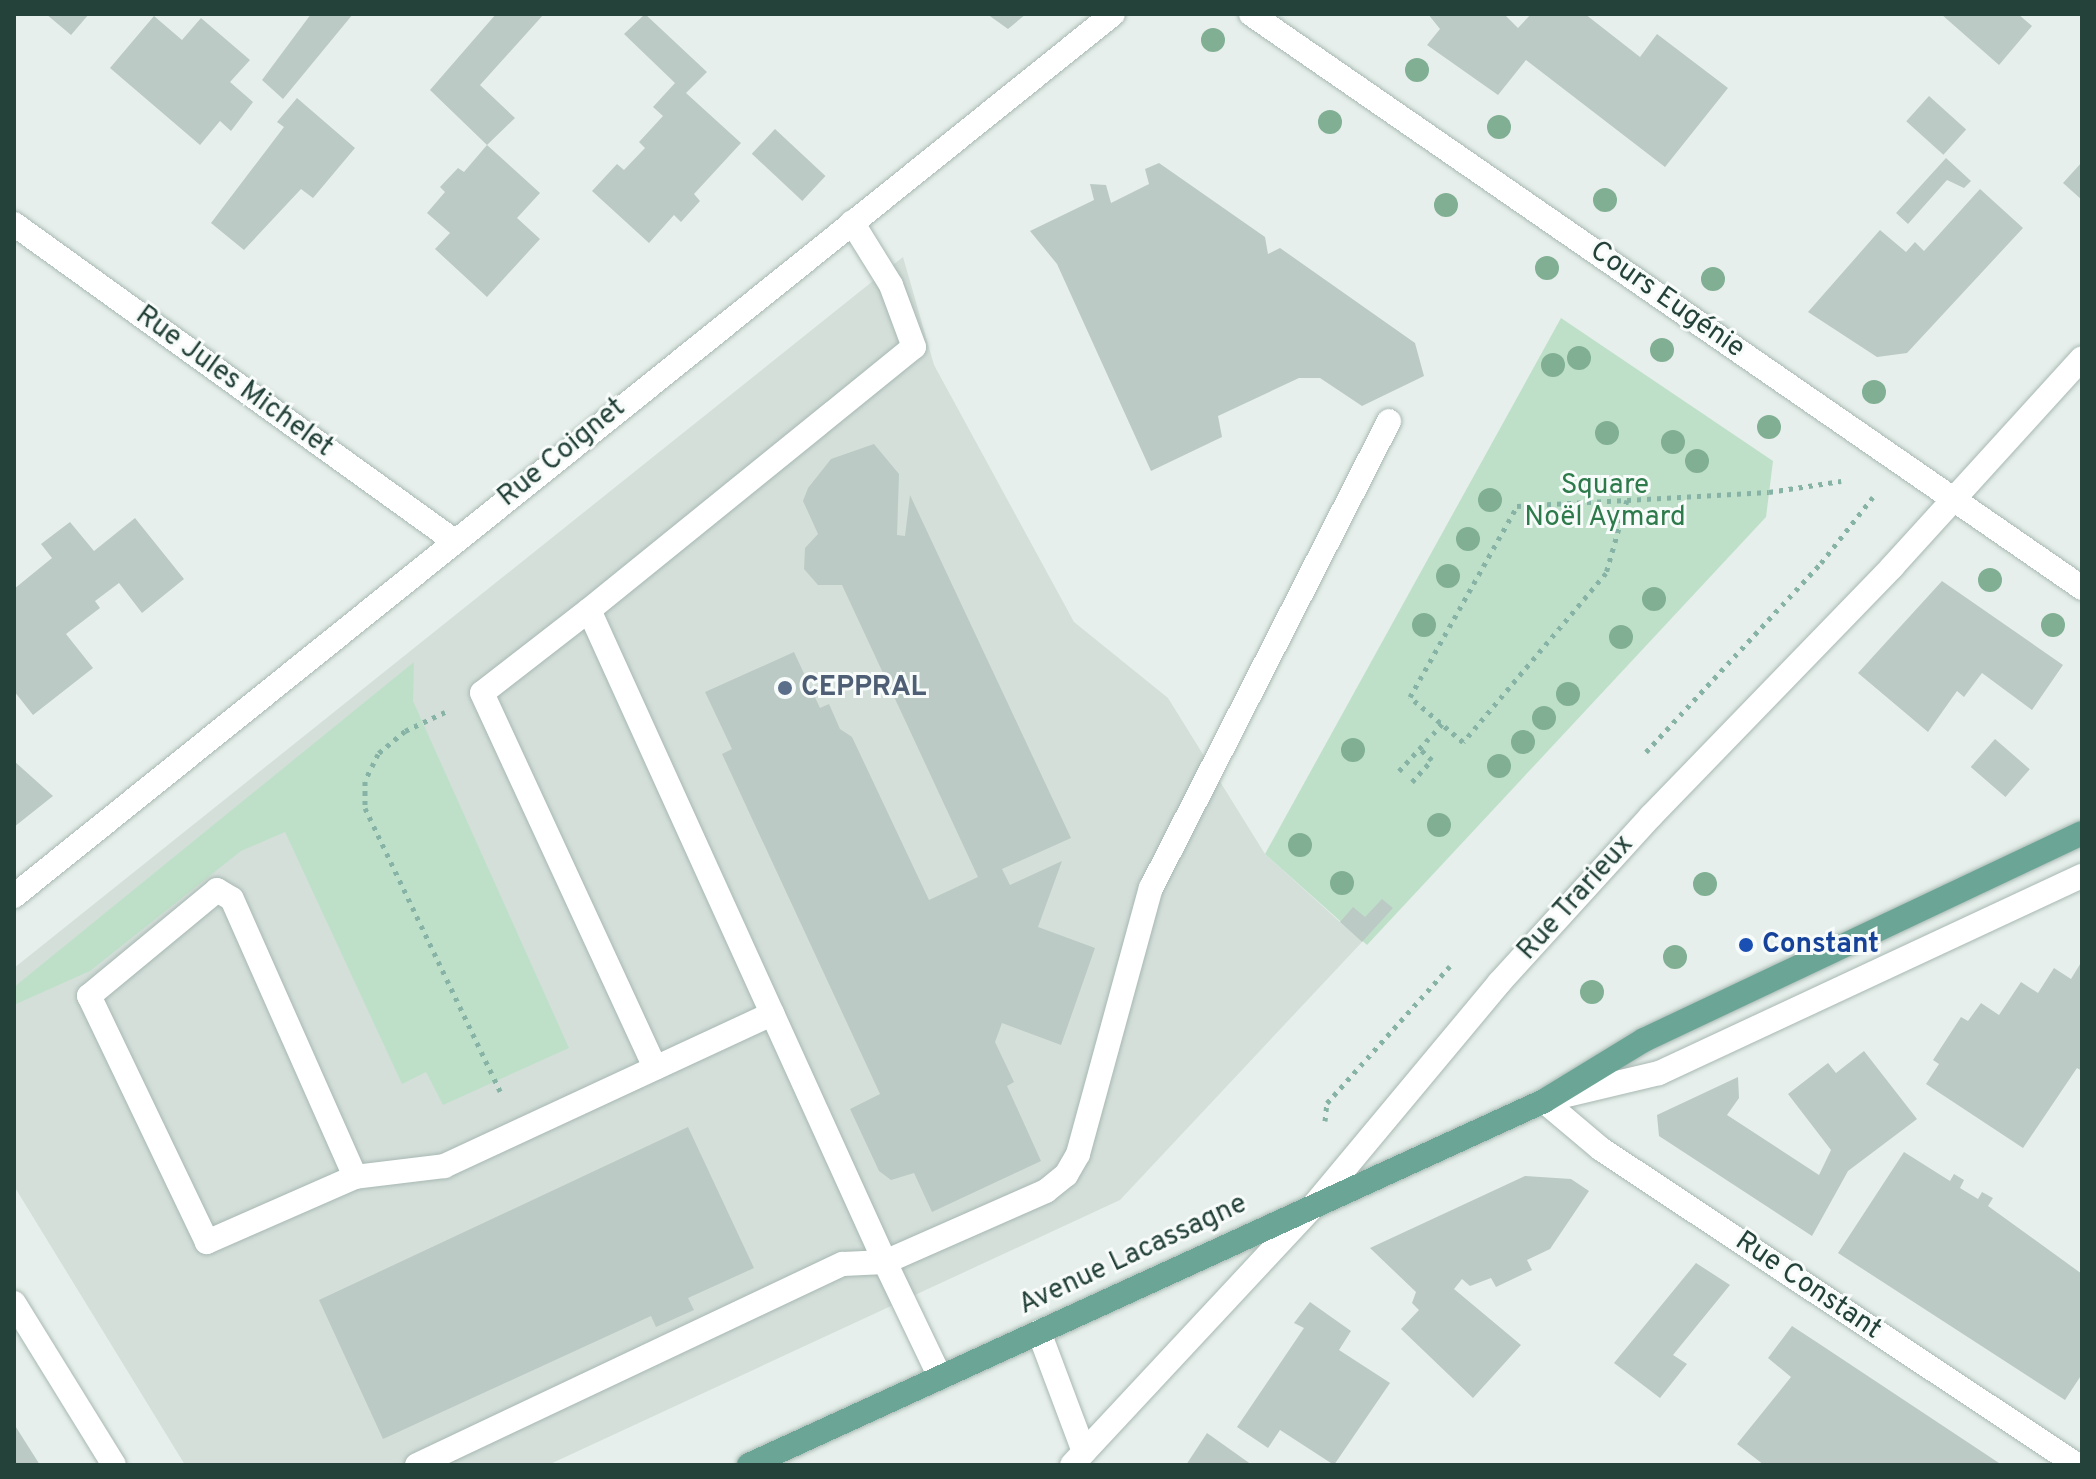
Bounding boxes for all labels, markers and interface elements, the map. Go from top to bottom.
street label: Cours Eugénie [1583,234,1751,366]
street label: Rue Jules Michelet [129,299,339,465]
street label: Rue Coignet [492,391,632,515]
park label: Square Noël Aymard [1524,469,1686,535]
place label: CEPPRAL [801,671,926,705]
marker: CEPPRAL [776,679,794,697]
street label: Rue Trarieux [1511,828,1641,968]
place label: Constant [1762,928,1879,962]
marker: Constant [1737,936,1755,954]
street label: Avenue Lacassagne [1014,1187,1252,1323]
street label: Rue Constant [1728,1225,1888,1347]

